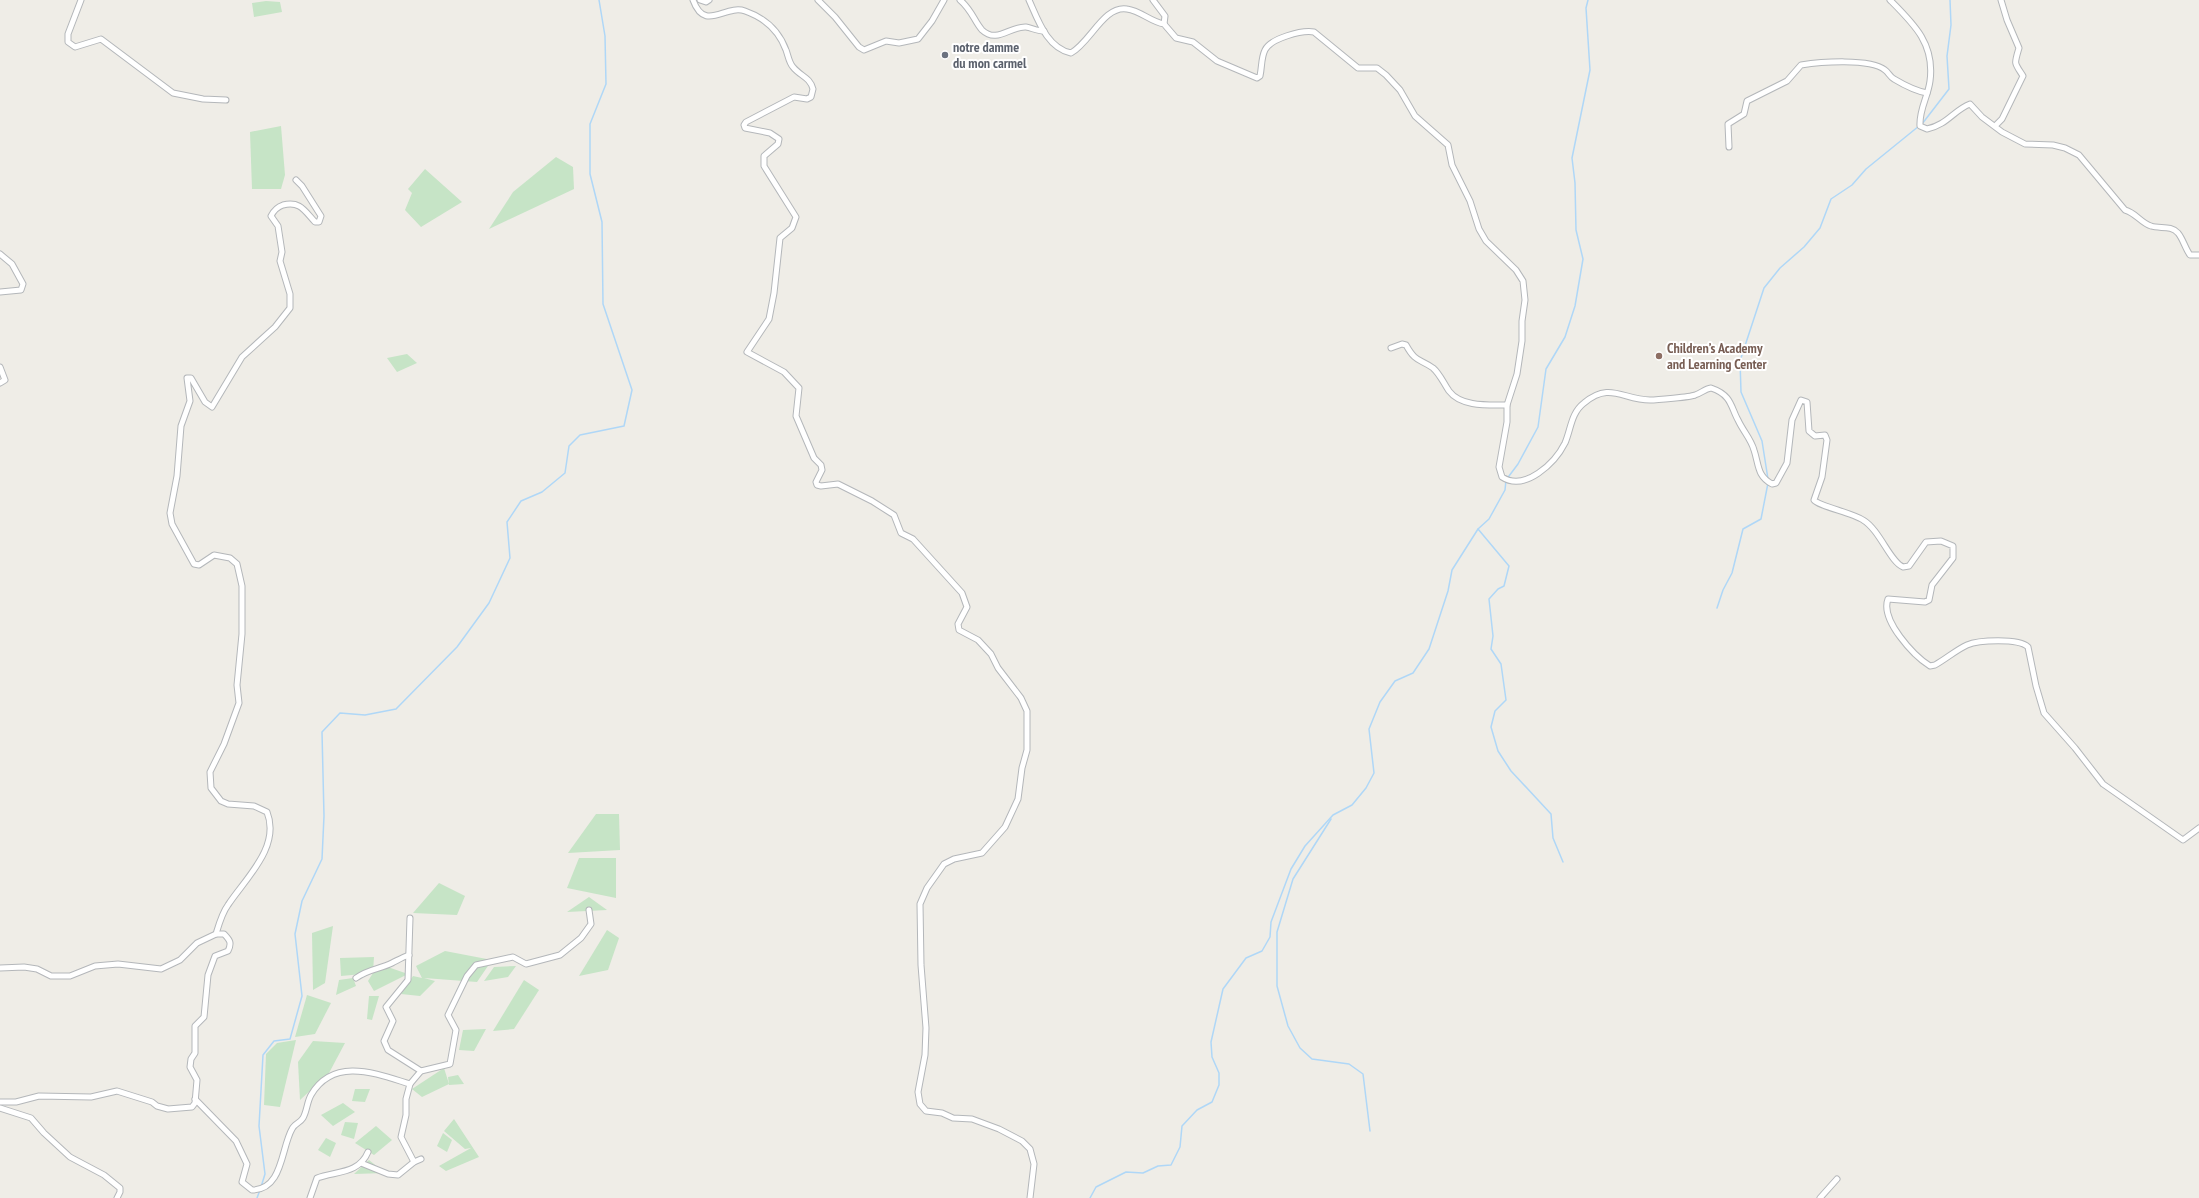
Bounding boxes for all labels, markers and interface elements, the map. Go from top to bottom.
place label: notre damme du mon carmel [953,38,1027,72]
marker: notre damme du mon carmel [940,50,950,60]
place label: Children’s Academy and Learning Center [1667,339,1768,373]
marker: Children’s Academy and Learning Center [1654,351,1664,361]

